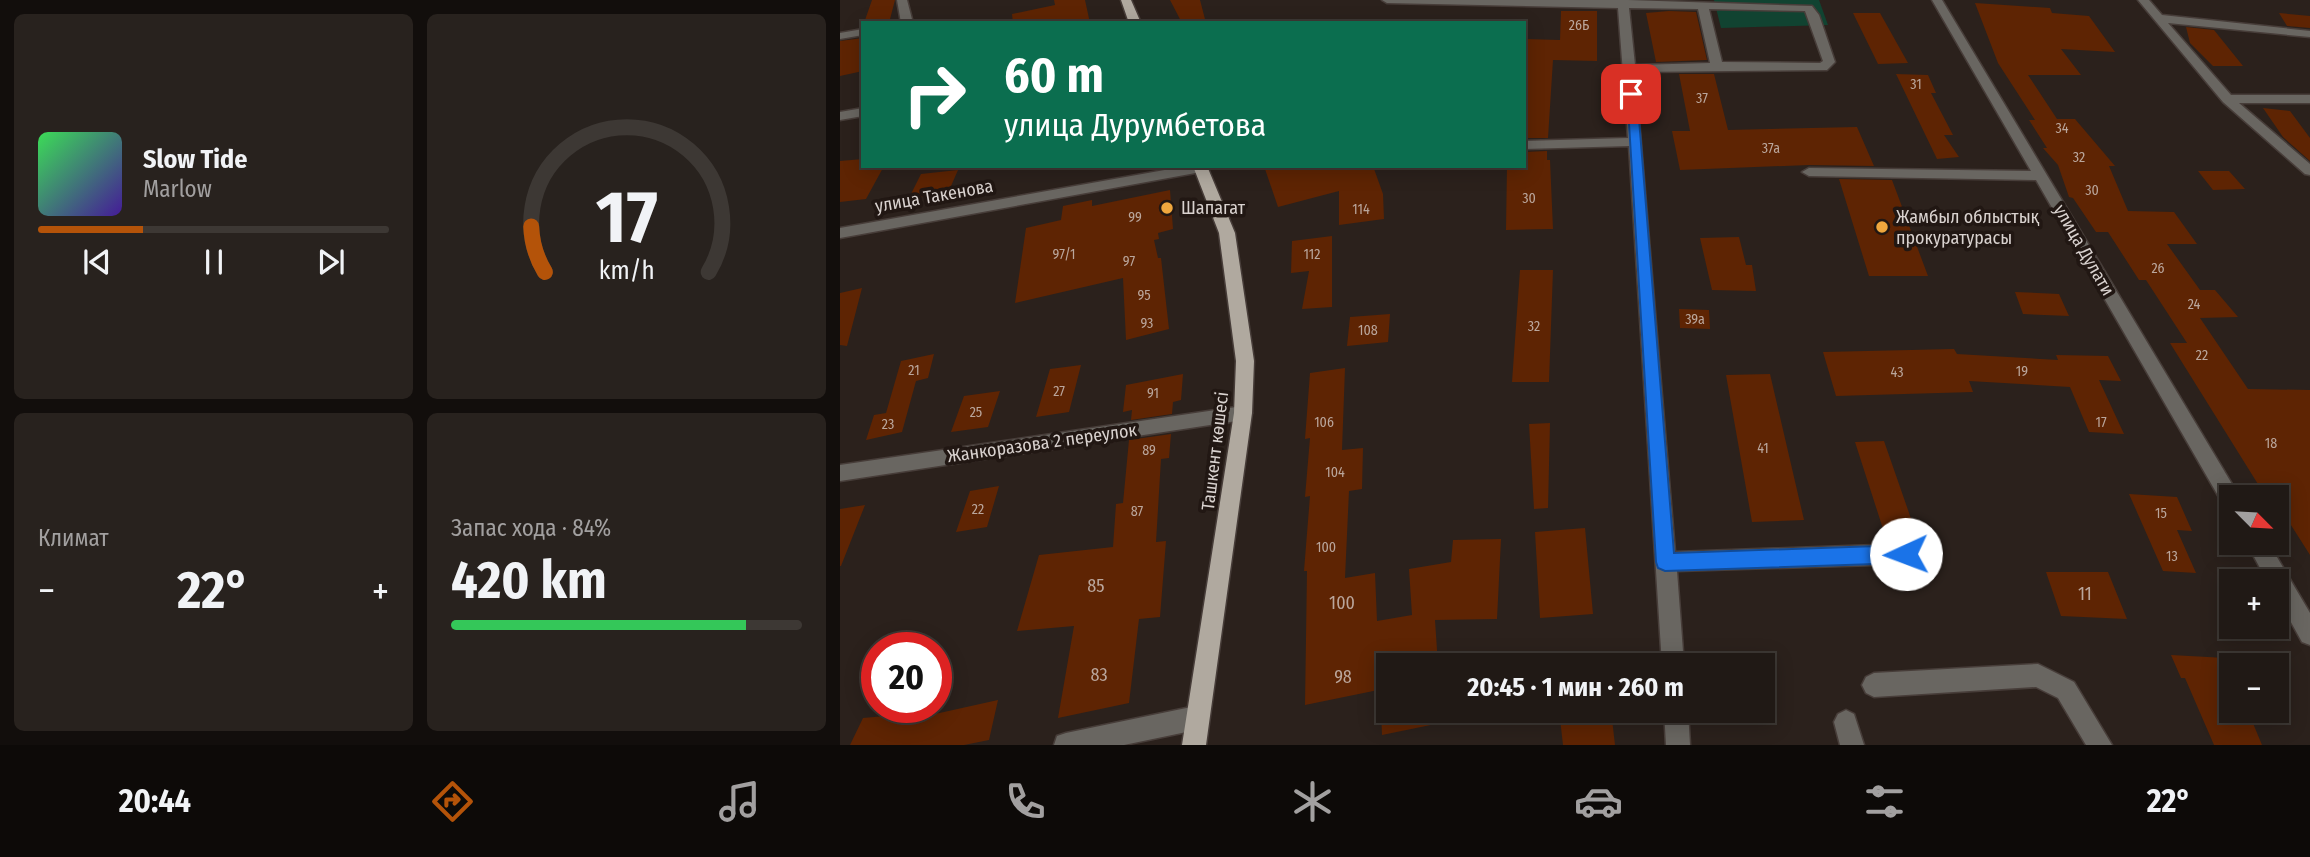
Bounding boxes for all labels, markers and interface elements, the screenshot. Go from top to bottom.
house number: 26Б [1569,17,1589,34]
text: 60 m [1004,46,1104,105]
icon: right [889,49,980,140]
pin [1601,64,1661,124]
icon: arrive [1612,75,1650,113]
house number: 31 [1910,76,1922,93]
house number: 37 [1696,90,1708,107]
text: улица Дурумбетова [1004,106,1266,144]
house number: 34 [2055,120,2069,137]
house number: 37а [1762,140,1780,157]
text: Slow Tide [143,144,247,175]
house number: 32 [2073,149,2085,166]
text: Marlow [143,175,212,203]
text: 17 [596,175,657,262]
street label: улица Такенова [873,175,995,217]
house number: 30 [2085,182,2099,199]
house number: 30 [1522,190,1536,207]
place label: Шапагат [1181,197,1246,219]
marker: Шапагат [1159,200,1175,216]
street label: улица Дулати [2049,200,2119,300]
house number: 114 [1352,201,1370,218]
place label: Жамбыл облыстық прокуратурасы [1896,206,2040,249]
house number: 99 [1128,209,1142,226]
marker: Жамбыл облыстық прокуратурасы [1874,219,1890,235]
icon: previous [78,243,116,281]
icon: pause [195,243,233,281]
icon: next [312,243,350,281]
house number: 97/1 [1053,246,1075,263]
house number: 112 [1304,246,1320,263]
house number: 97 [1123,253,1135,270]
text: km/h [599,256,654,286]
house number: 26 [2151,260,2165,277]
house number: 95 [1137,287,1151,304]
house number: 24 [2188,296,2201,313]
house number: 39а [1685,311,1705,328]
house number: 93 [1141,315,1153,332]
house number: 32 [1528,318,1540,335]
house number: 108 [1358,322,1378,339]
house number: 22 [2196,347,2208,364]
house number: 21 [908,362,920,379]
house number: 19 [2016,363,2028,380]
house number: 43 [1891,364,1903,381]
house number: 27 [1053,383,1065,400]
house number: 91 [1147,385,1159,402]
street label: Ташкент көшесі [1197,391,1233,511]
house number: 25 [970,404,982,421]
house number: 106 [1314,414,1334,431]
house number: 17 [2095,414,2107,431]
house number: 23 [882,416,894,433]
street label: Жанкоразова 2 переулок [946,419,1139,467]
house number: 18 [2265,435,2277,452]
house number: 41 [1757,440,1769,457]
house number: 89 [1142,442,1156,459]
house number: 104 [1325,464,1345,481]
north arrow [2219,485,2289,555]
map controls [2219,485,2289,723]
house number: 22 [972,501,984,518]
house number: 87 [1131,503,1144,520]
house number: 15 [2155,505,2167,522]
text: Запас хода · 84% [451,514,611,542]
position arrow [1869,517,1943,591]
text: Климат [38,524,109,552]
house number: 100 [1316,539,1336,556]
house number: 13 [2166,548,2178,565]
text: 420 km [451,549,607,612]
text: 22° [177,559,250,622]
text: − [38,568,55,614]
text: + [372,568,389,614]
button: + [2219,569,2289,639]
house number: 85 [1087,575,1105,597]
house number: 11 [2078,583,2092,605]
house number: 100 [1329,592,1355,614]
speed limit sign: 20 [861,632,952,723]
button: − [2219,653,2289,723]
house number: 83 [1090,664,1108,686]
house number: 98 [1334,666,1352,688]
text: 20:45 · 1 мин · 260 m [1467,672,1684,703]
icon: directions [428,777,477,826]
icon: music [715,777,764,826]
icon: phone [1001,777,1050,826]
icon: climate [1288,777,1337,826]
icon: car [1574,777,1623,826]
icon: filters [1860,777,1909,826]
text: 20:44 [119,782,191,820]
text: 22° [2147,782,2191,820]

